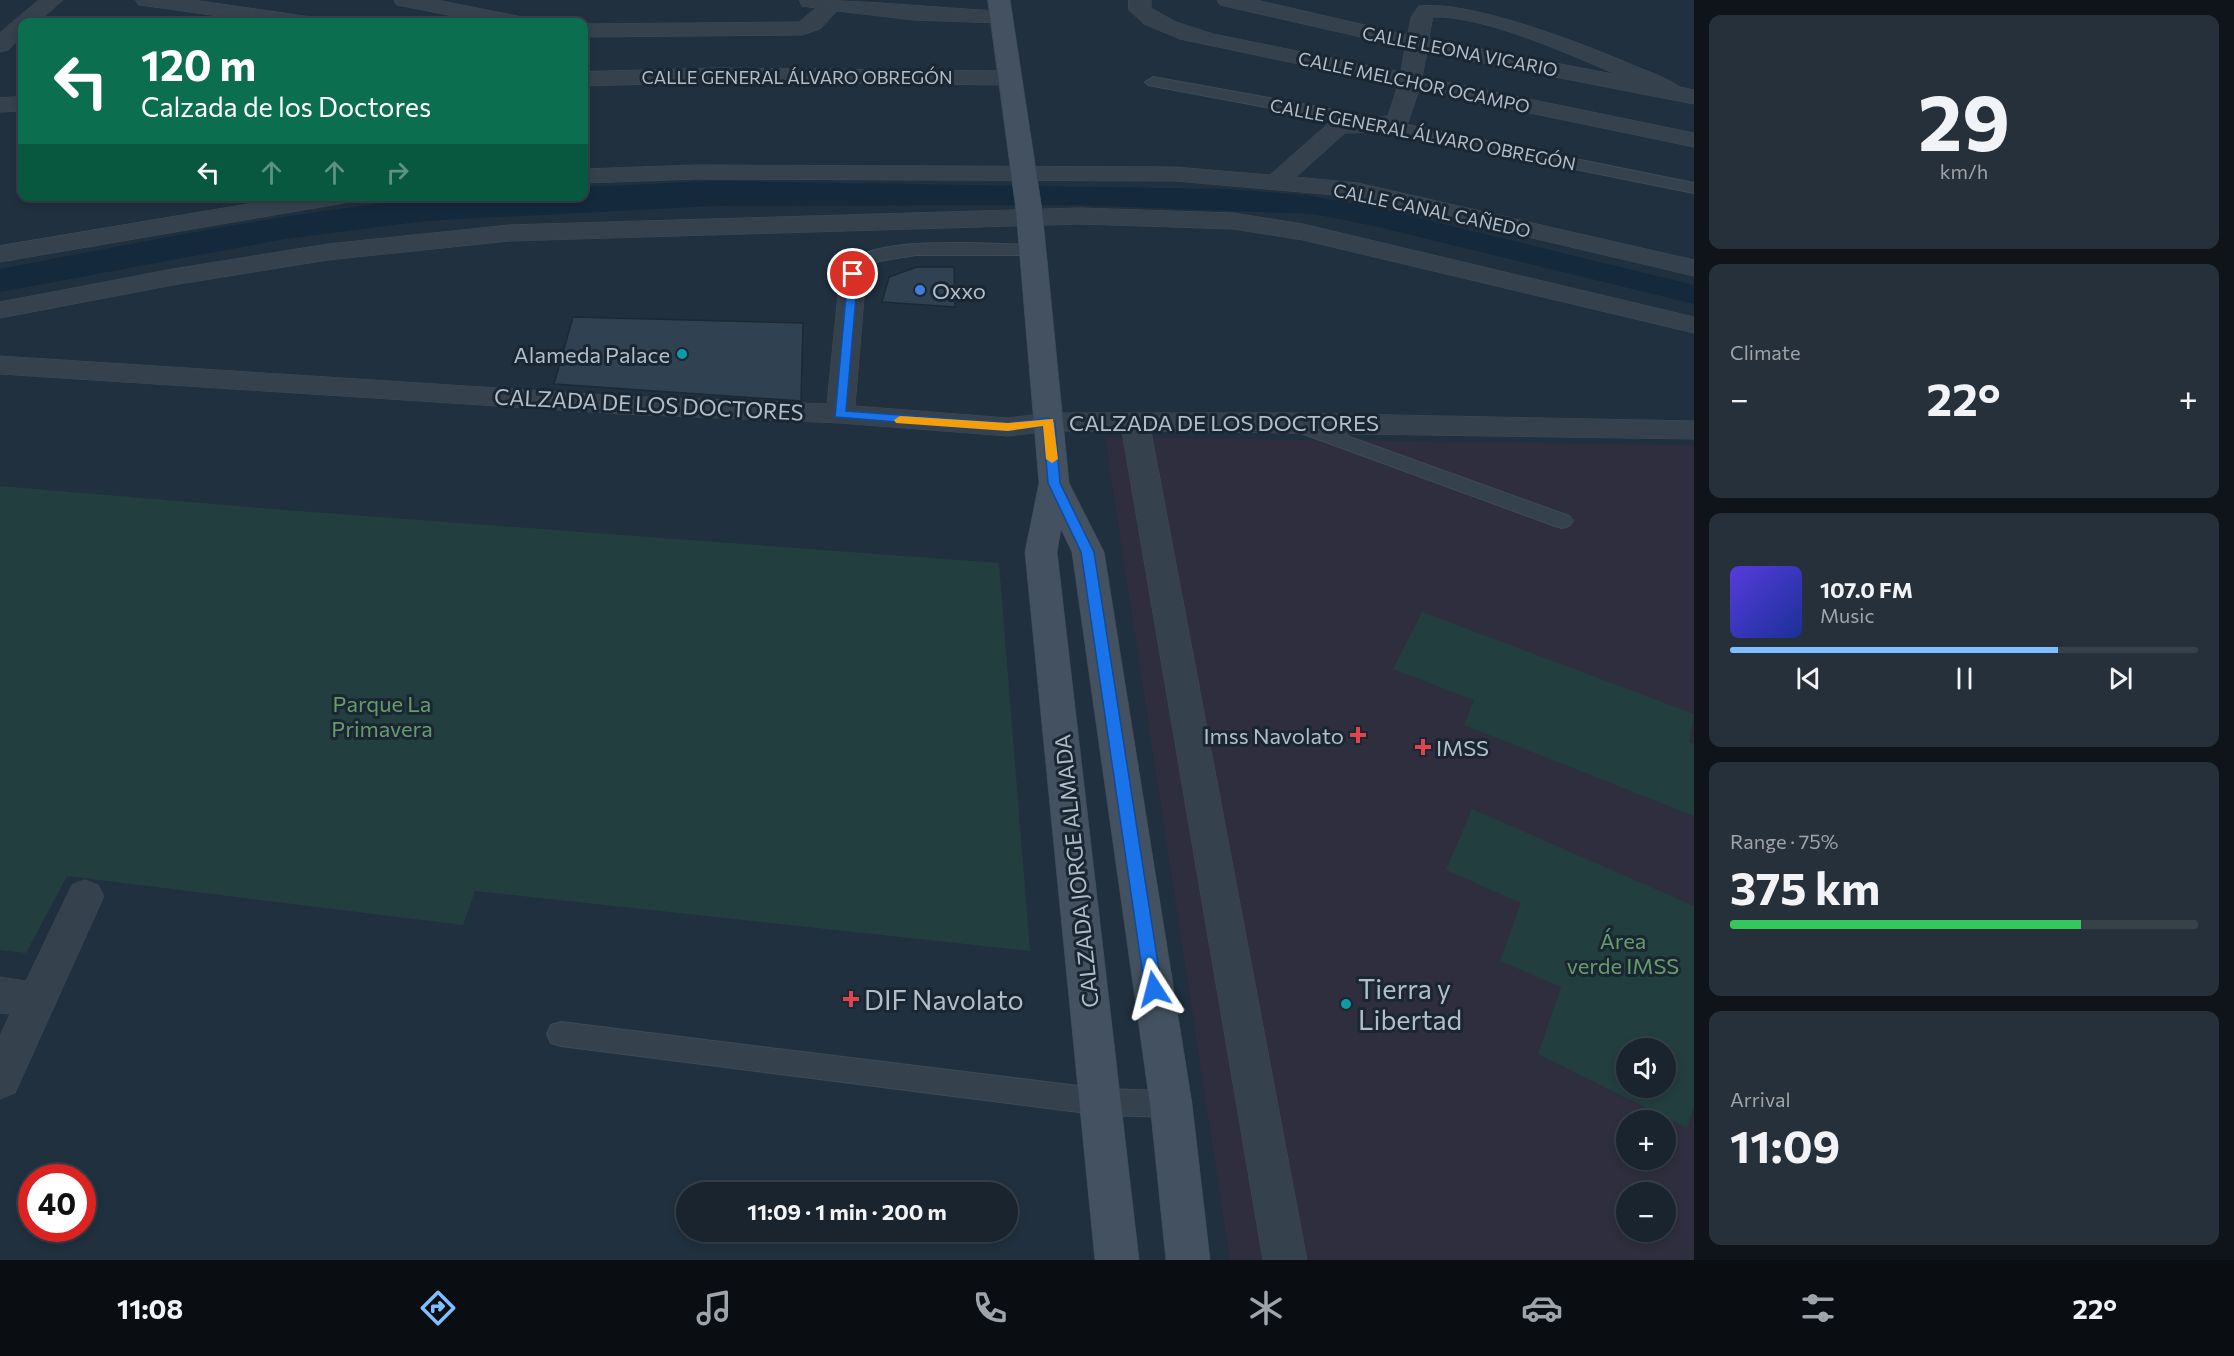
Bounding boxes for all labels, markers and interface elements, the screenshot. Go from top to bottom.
street label: CALLE LEONA VICARIO [1360,21,1560,81]
text: 120 m [141,38,256,90]
icon: left [42,42,120,120]
street label: CALLE MELCHOR OCAMPO [1296,47,1532,117]
street label: CALLE GENERAL ÁLVARO OBREGÓN [641,66,953,88]
text: 29 [1918,72,2010,167]
text: Calzada de los Doctores [141,90,431,123]
street label: CALLE GENERAL ÁLVARO OBREGÓN [1268,94,1578,174]
icon: left [192,156,225,189]
icon: ahead [255,156,288,189]
icon: ahead [318,156,351,189]
icon: right [381,156,414,189]
text: km/h [1940,159,1988,183]
street label: CALLE CANAL CAÑEDO [1331,178,1533,242]
pin [827,248,878,299]
icon: arrive [836,257,869,290]
place label: Oxxo [932,277,986,304]
marker: Oxxo [913,283,927,297]
text: Climate [1730,340,1800,364]
place label: Alameda Palace [514,341,670,368]
marker: Alameda Palace [675,347,689,361]
text: 22° [1927,370,2001,425]
text: − [1730,377,1749,418]
text: + [2179,377,2198,418]
street label: CALZADA DE LOS DOCTORES [494,382,804,426]
street label: CALZADA DE LOS DOCTORES [1069,409,1379,436]
text: 107.0 FM [1820,576,1913,603]
text: Music [1820,603,1874,627]
icon: previous [1792,662,1825,695]
icon: pause [1948,662,1981,695]
icon: next [2104,662,2137,695]
park label: Parque La Primavera [331,690,433,742]
place label: Imss Navolato [1203,722,1344,749]
marker: Imss Navolato [1349,726,1367,744]
street label: CALZADA JORGE ALMADA [1048,733,1104,1009]
place label: IMSS [1436,734,1489,761]
marker: IMSS [1414,738,1432,756]
text: Range · 75% [1730,829,1838,853]
text: 375 km [1730,859,1880,914]
park label: Área verde IMSS [1567,927,1679,979]
position arrow [1122,957,1186,1021]
place label: Tierra y Libertad [1358,972,1462,1036]
place label: DIF Navolato [864,983,1024,1016]
marker: DIF Navolato [842,990,860,1008]
marker: Tierra y Libertad [1339,997,1353,1011]
map controls [1616,1038,1676,1242]
button: sound [1616,1038,1676,1098]
text: Arrival [1730,1087,1791,1111]
button: + [1616,1110,1676,1170]
text: 11:09 [1730,1117,1840,1172]
speed limit sign: 40 [18,1164,96,1242]
button: − [1616,1182,1676,1242]
text: 11:09 · 1 min · 200 m [747,1198,947,1225]
icon: directions [417,1287,459,1329]
icon: music [693,1287,735,1329]
icon: phone [969,1287,1011,1329]
icon: climate [1245,1287,1287,1329]
icon: car [1521,1287,1563,1329]
icon: filters [1797,1287,1839,1329]
text: 11:08 [117,1292,183,1325]
text: 22° [2073,1292,2117,1325]

